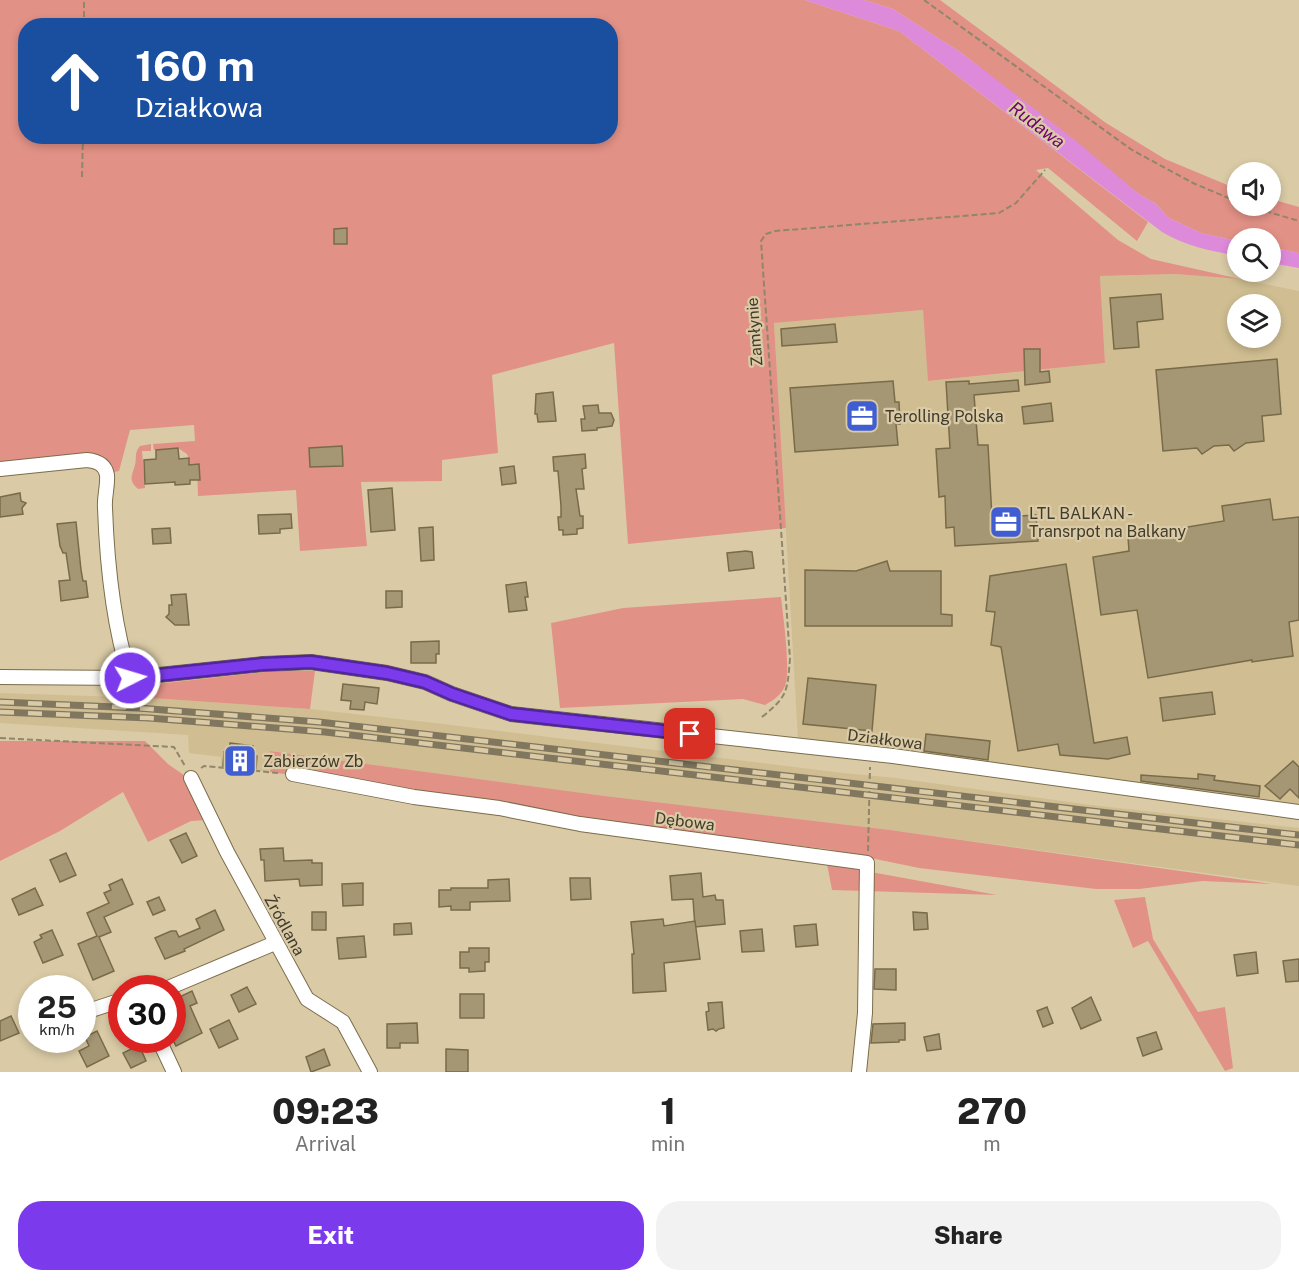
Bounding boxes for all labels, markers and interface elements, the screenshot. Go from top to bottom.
text: 160 m [135,41,255,90]
icon: ahead [36,42,114,120]
text: Działkowa [135,91,263,123]
water label: Rudawa [1005,97,1069,152]
map controls [1227,162,1281,348]
button: sound [1227,162,1281,216]
button: search [1227,228,1281,282]
button: layers [1227,294,1281,348]
street label: Zamłynie [743,297,766,367]
office icon: Terolling Polska [844,398,880,434]
place label: Terolling Polska [885,407,1004,426]
office icon: LTL BALKAN - Transrpot na Balkany [988,504,1024,540]
place label: LTL BALKAN - Transrpot na Balkany [1029,504,1186,541]
position arrow [98,646,162,710]
pin [664,708,715,759]
icon: arrive [673,717,706,750]
street label: Działkowa [846,725,924,754]
building icon: Zabierzów Zb [222,743,258,779]
place label: Zabierzów Zb [263,752,363,771]
street label: Dębowa [654,808,716,835]
street label: Źródlana [260,891,310,959]
speed limit sign: 30 [108,975,186,1053]
text: 25 [37,989,77,1025]
text: km/h [39,1021,75,1038]
text: 09:23 [272,1090,379,1132]
text: 1 [660,1090,676,1132]
text: 270 [957,1090,1027,1132]
text: Arrival [295,1132,356,1156]
text: min [651,1132,685,1156]
text: m [983,1132,1001,1156]
button: Exit [18,1201,644,1270]
button: Share [656,1201,1281,1270]

